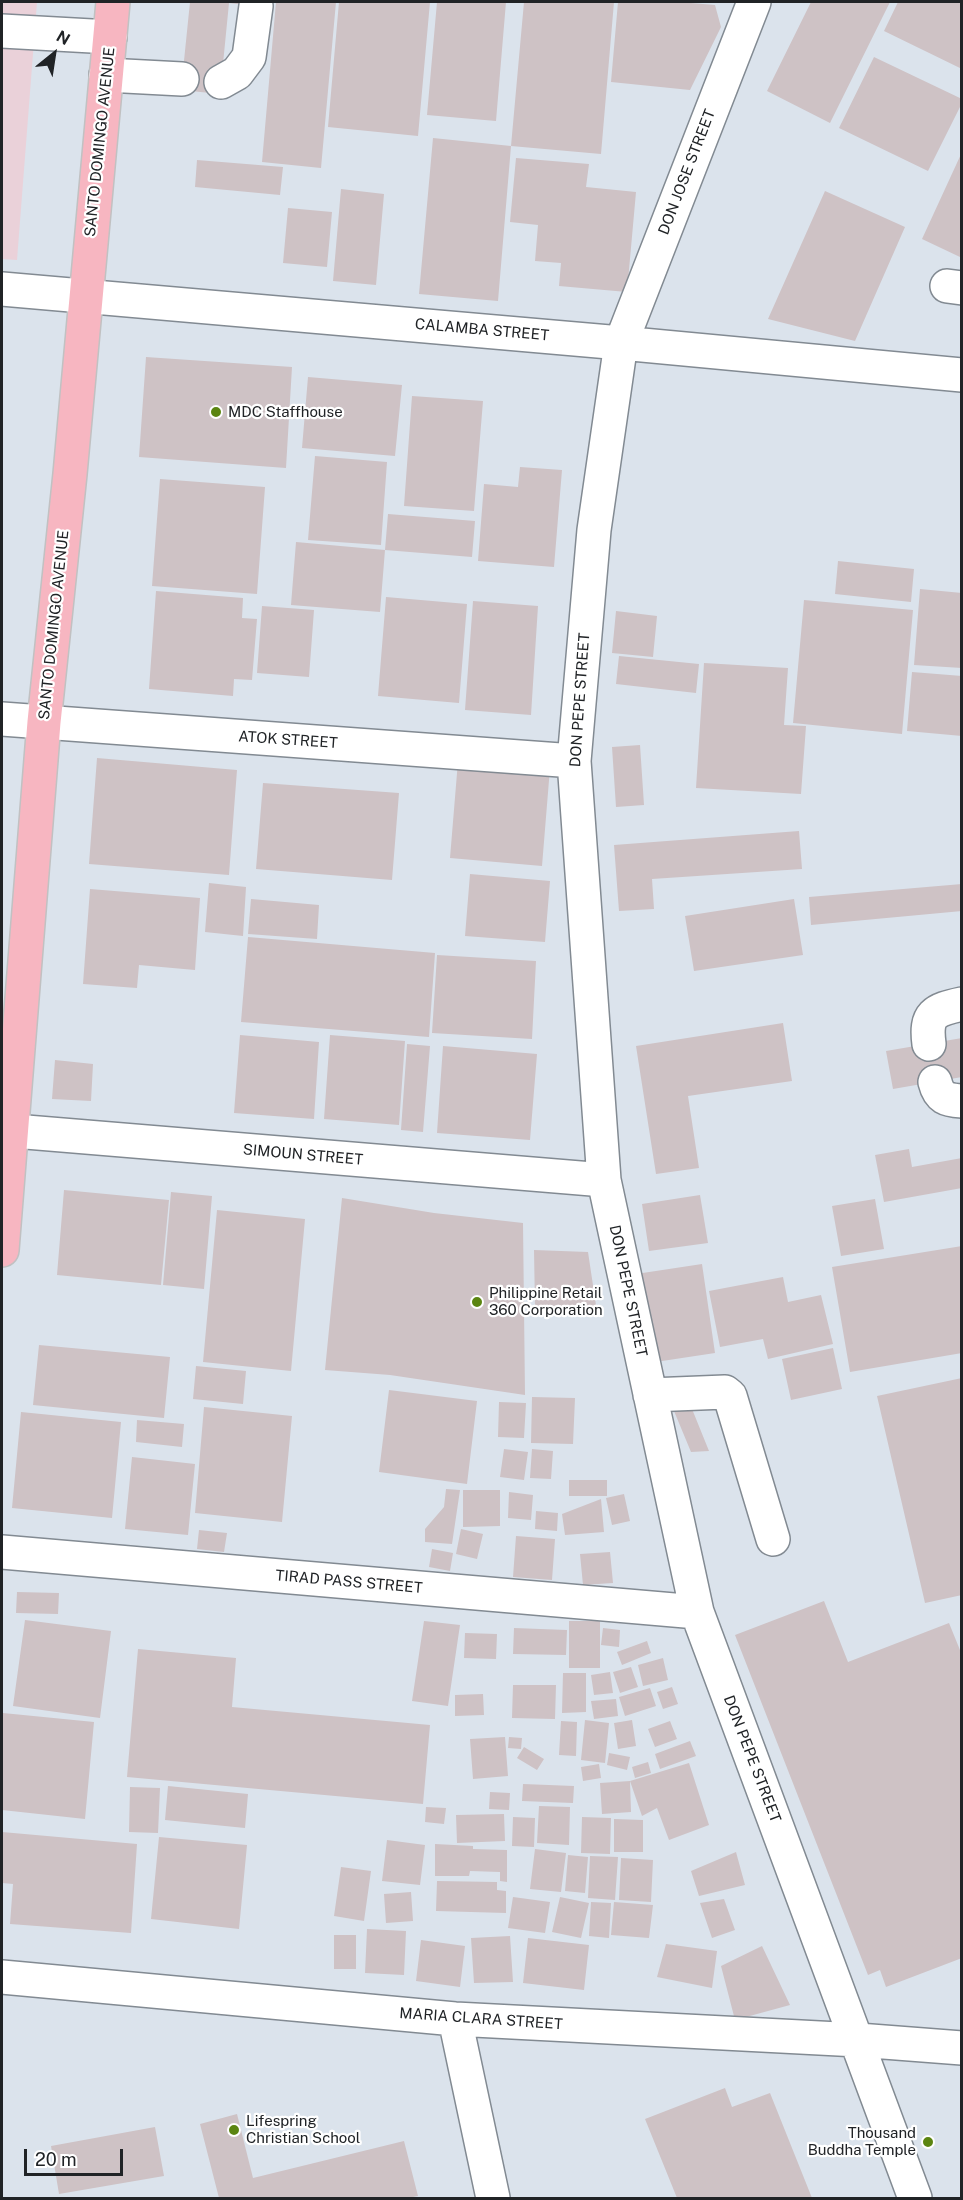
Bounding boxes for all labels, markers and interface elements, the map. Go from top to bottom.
north arrow [24,24,84,84]
text: N [53,27,73,49]
street label: SANTO DOMINGO AVENUE [81,46,119,238]
street label: DON JOSE STREET [655,107,719,237]
street label: CALAMBA STREET [414,315,550,345]
place label: MDC Staffhouse [228,403,343,421]
marker: MDC Staffhouse [209,405,223,419]
street label: SANTO DOMINGO AVENUE [35,529,73,721]
street label: DON PEPE STREET [566,632,594,768]
street label: ATOK STREET [238,728,338,752]
street label: SIMOUN STREET [242,1141,364,1169]
street label: DON PEPE STREET [605,1223,651,1359]
place label: Philippine Retail 360 Corporation [489,1284,603,1319]
marker: Philippine Retail 360 Corporation [470,1295,484,1309]
street label: TIRAD PASS STREET [275,1567,423,1597]
street label: DON PEPE STREET [719,1693,785,1825]
street label: MARIA CLARA STREET [399,2004,563,2034]
place label: Lifespring Christian School [246,2112,360,2147]
marker: Lifespring Christian School [227,2123,241,2137]
place label: Thousand Buddha Temple [808,2124,916,2159]
marker: Thousand Buddha Temple [921,2135,935,2149]
scale bar [27,2137,126,2175]
text: 20 m [35,2149,77,2170]

